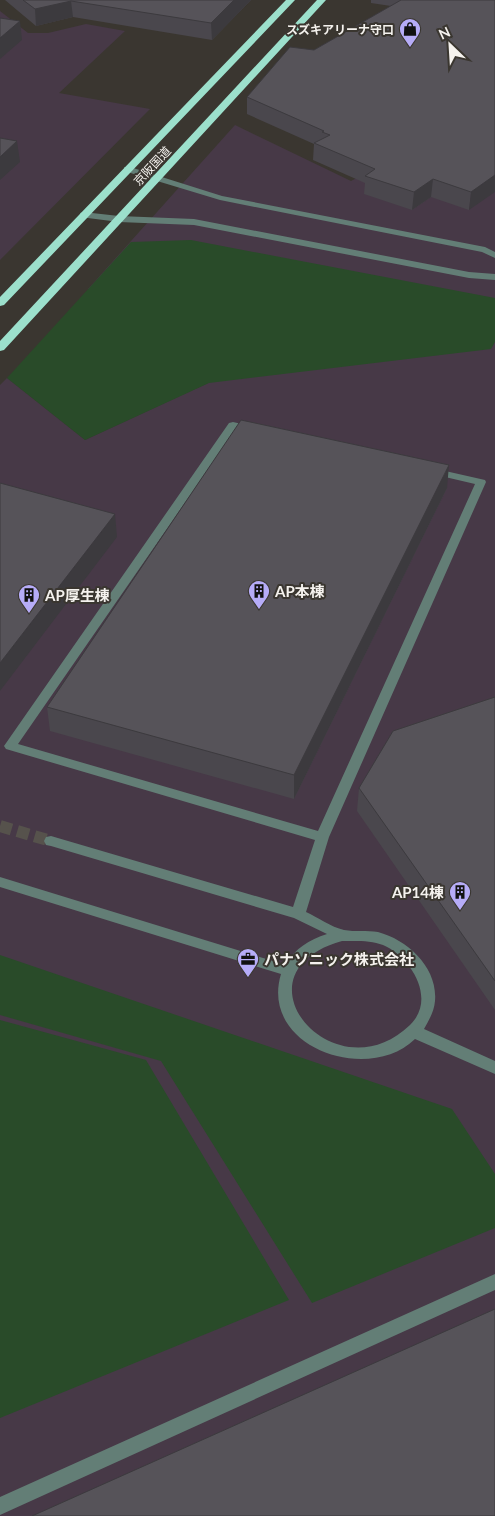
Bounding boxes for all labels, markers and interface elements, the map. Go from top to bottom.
shop icon: スズキアリーナ守口 [398,17,422,48]
north arrow [425,20,475,70]
place label: スズキアリーナ守口 [286,22,394,37]
text: N [436,23,453,43]
street label: 京阪国道 [130,143,174,189]
building icon: AP本棟 [247,579,271,610]
place label: AP本棟 [274,582,325,600]
building icon: AP厚生棟 [17,583,41,614]
place label: AP厚生棟 [44,586,110,604]
building icon: AP14棟 [448,880,472,911]
place label: AP14棟 [391,883,444,901]
office icon: パナソニック株式会社 [236,947,260,978]
place label: パナソニック株式会社 [264,950,414,968]

